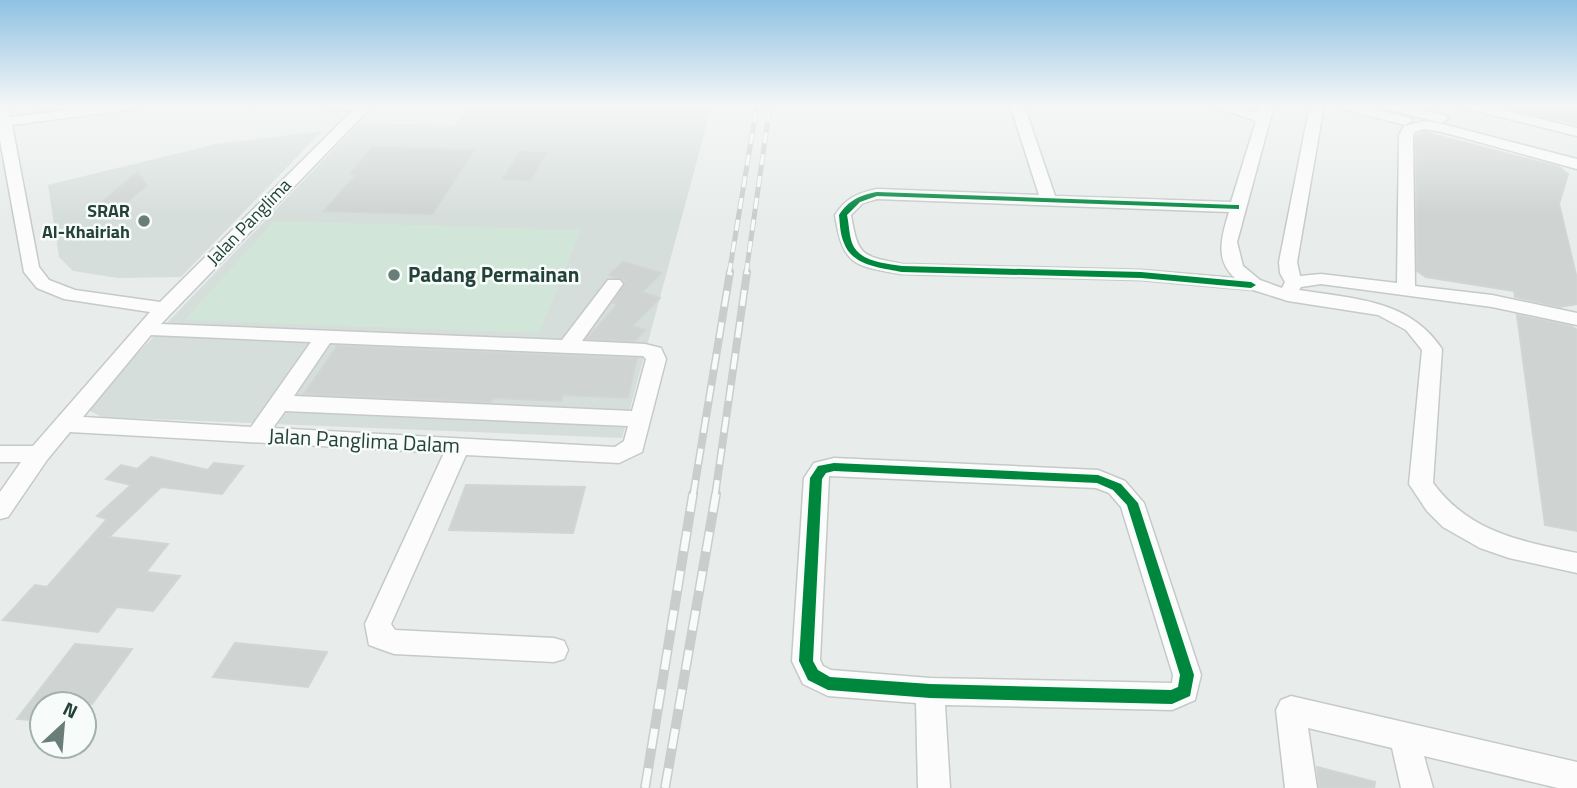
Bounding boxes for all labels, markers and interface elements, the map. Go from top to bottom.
street label: Jalan Panglima [200,172,297,271]
place label: SRAR Al-Khairiah [42,197,130,245]
marker: SRAR Al-Khairiah [136,213,152,229]
place label: Padang Permainan [408,258,579,290]
marker: Padang Permainan [386,267,402,283]
street label: Jalan Panglima Dalam [267,419,461,461]
north arrow [28,690,98,760]
text: N [58,693,83,725]

